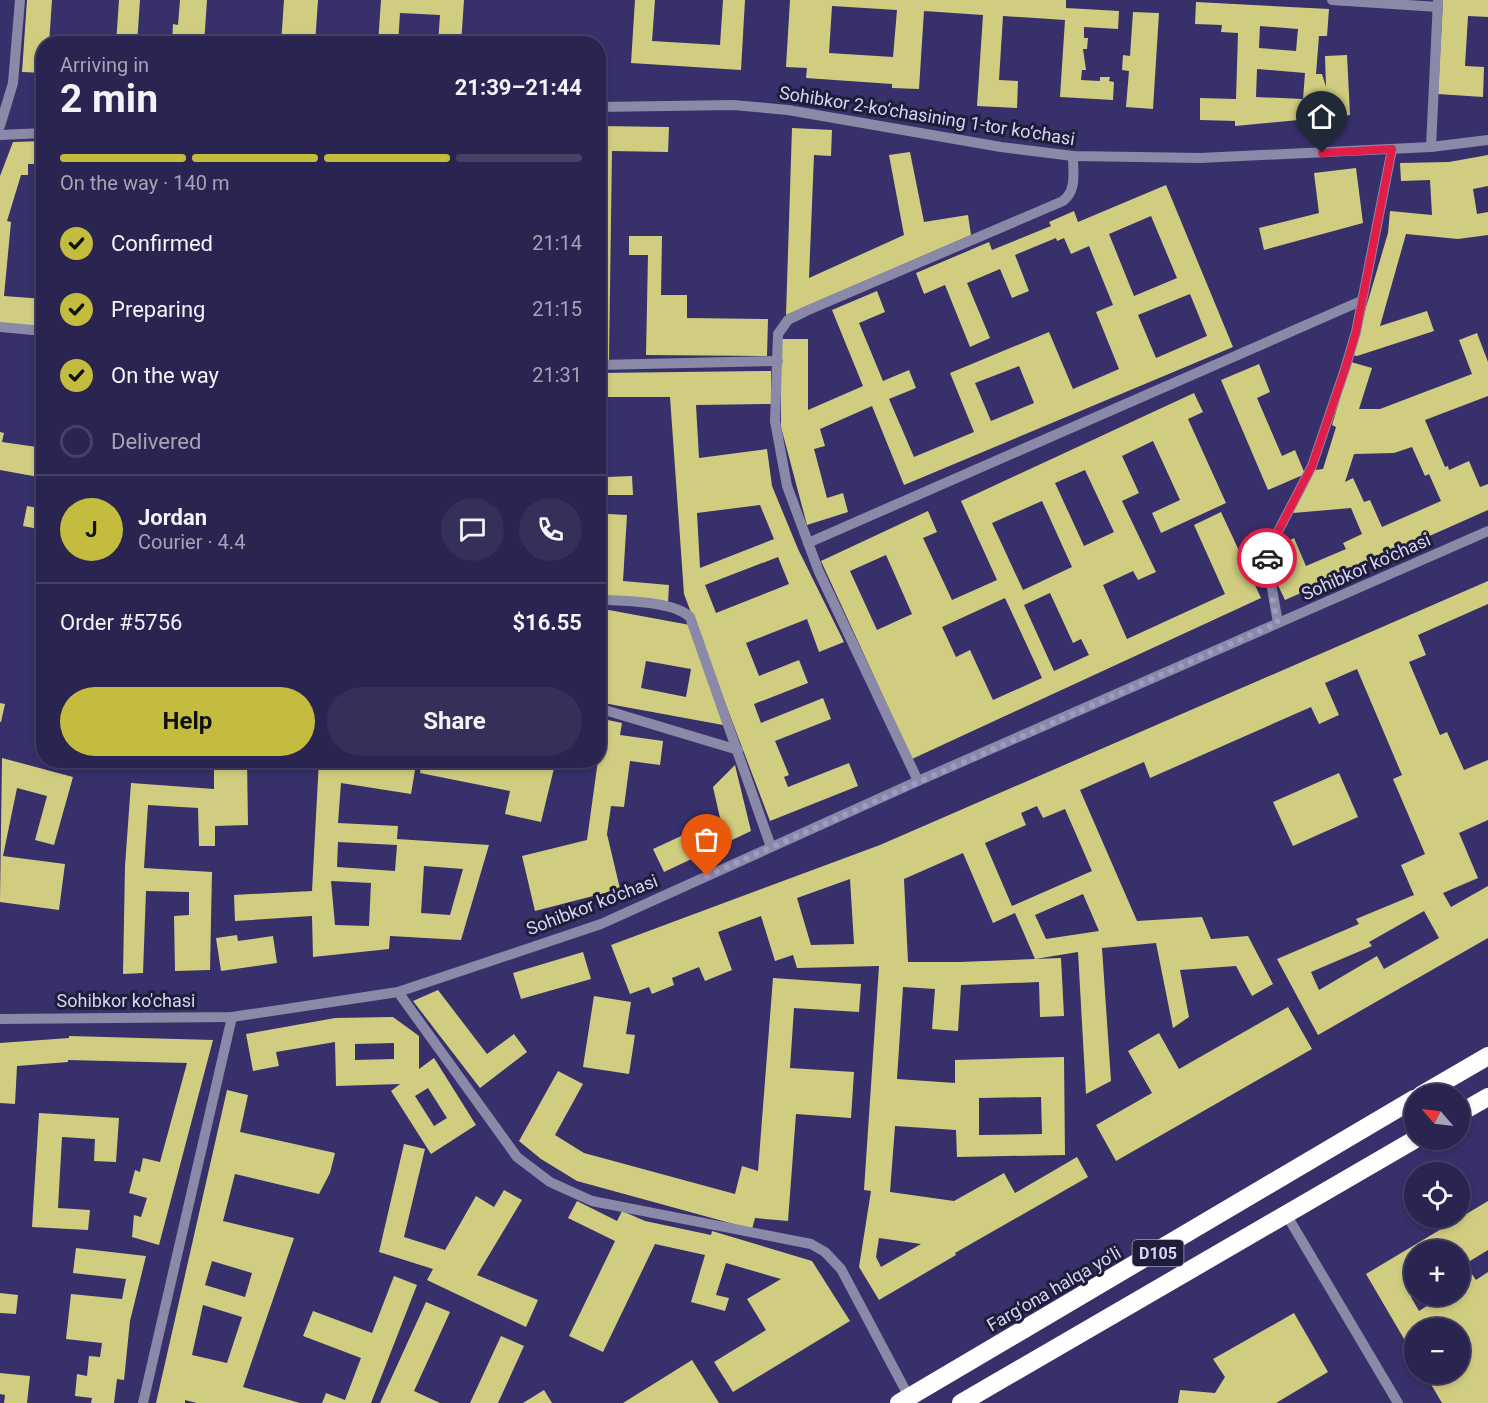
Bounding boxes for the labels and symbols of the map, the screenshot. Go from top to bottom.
street label: Sohibkor 2-ko‘chasining 1-tor ko‘chasi [778,82,1076,149]
pin [1296,91,1347,153]
courier [1237,528,1297,588]
street label: Sohibkor ko'chasi [1298,529,1434,604]
pin [681,814,732,876]
street label: Sohibkor ko'chasi [523,870,660,939]
street label: Sohibkor ko'chasi [57,990,195,1011]
north arrow [1404,1084,1470,1150]
road number: D105 [1132,1240,1184,1266]
street label: Farg‘ona halqa yo‘li [983,1242,1125,1336]

